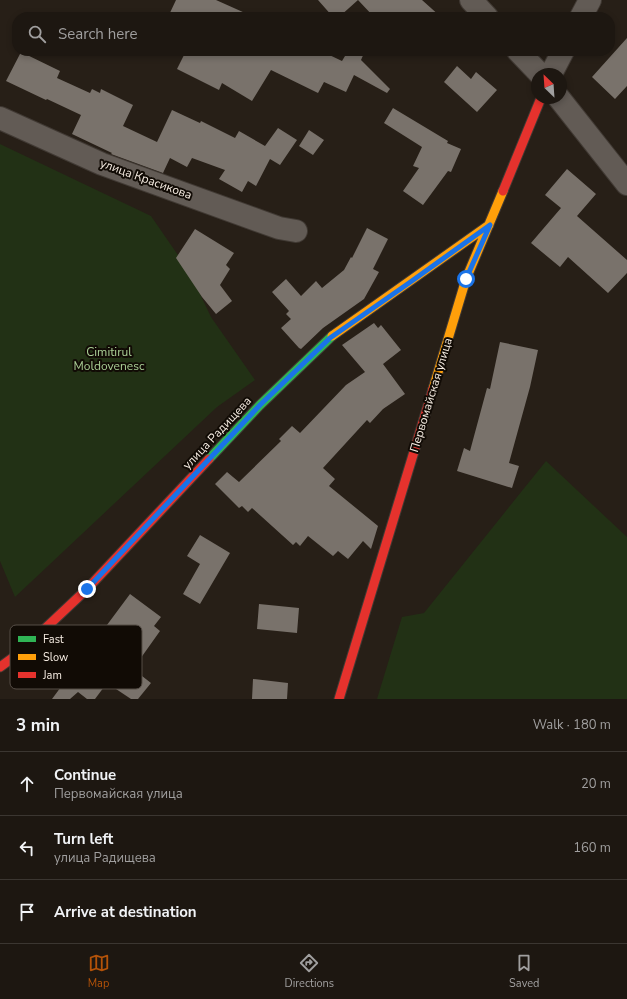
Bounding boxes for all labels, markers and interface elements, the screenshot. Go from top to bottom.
search box [12,12,615,56]
icon: search [26,23,48,45]
text: Search here [58,24,138,44]
north arrow [531,68,567,104]
street label: улица Красикова [98,155,194,203]
route start [457,270,475,288]
street label: Первомайская улица [406,336,456,454]
park label: Cimitirul Moldovenesc [73,344,145,374]
street label: улица Радищева [179,393,255,473]
route end [78,580,96,598]
legend [10,625,142,689]
text: Fast [43,632,64,647]
text: Slow [43,650,68,665]
text: Jam [42,668,62,683]
text: 3 min [16,714,60,737]
text: Walk · 180 m [533,716,611,734]
text: Continue [54,765,116,785]
icon: ahead [16,773,38,795]
text: 20 m [581,775,611,793]
text: Первомайская улица [54,785,183,803]
text: Turn left [54,829,113,849]
icon: left [16,837,38,859]
text: 160 m [573,839,611,857]
text: улица Радищева [54,849,156,867]
icon: arrive [16,901,38,923]
text: Arrive at destination [54,902,197,922]
tab: Map [88,952,110,991]
tab: Directions [285,952,334,991]
tab: Saved [509,952,539,991]

